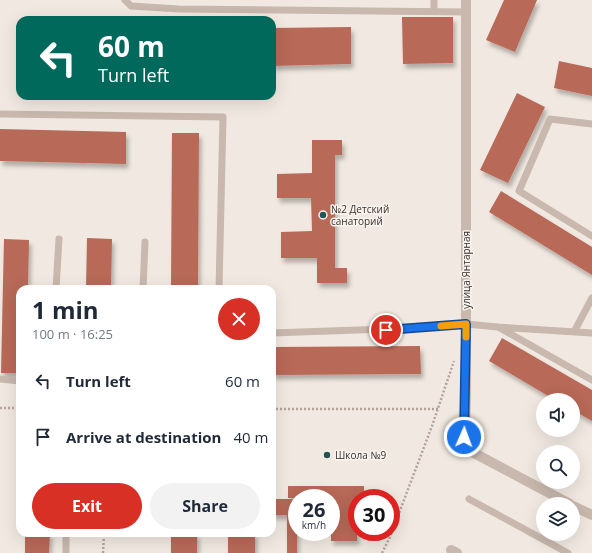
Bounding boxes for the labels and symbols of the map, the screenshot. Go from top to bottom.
place label: №2 Детский санаторий [331,202,389,228]
marker: №2 Детский санаторий [318,210,328,220]
street label: улица Янтарная [459,231,473,309]
pin [369,313,403,347]
position arrow [443,416,485,458]
place label: Школа №9 [335,448,387,462]
marker: Школа №9 [322,450,332,460]
speed limit sign: 30 [348,489,400,541]

